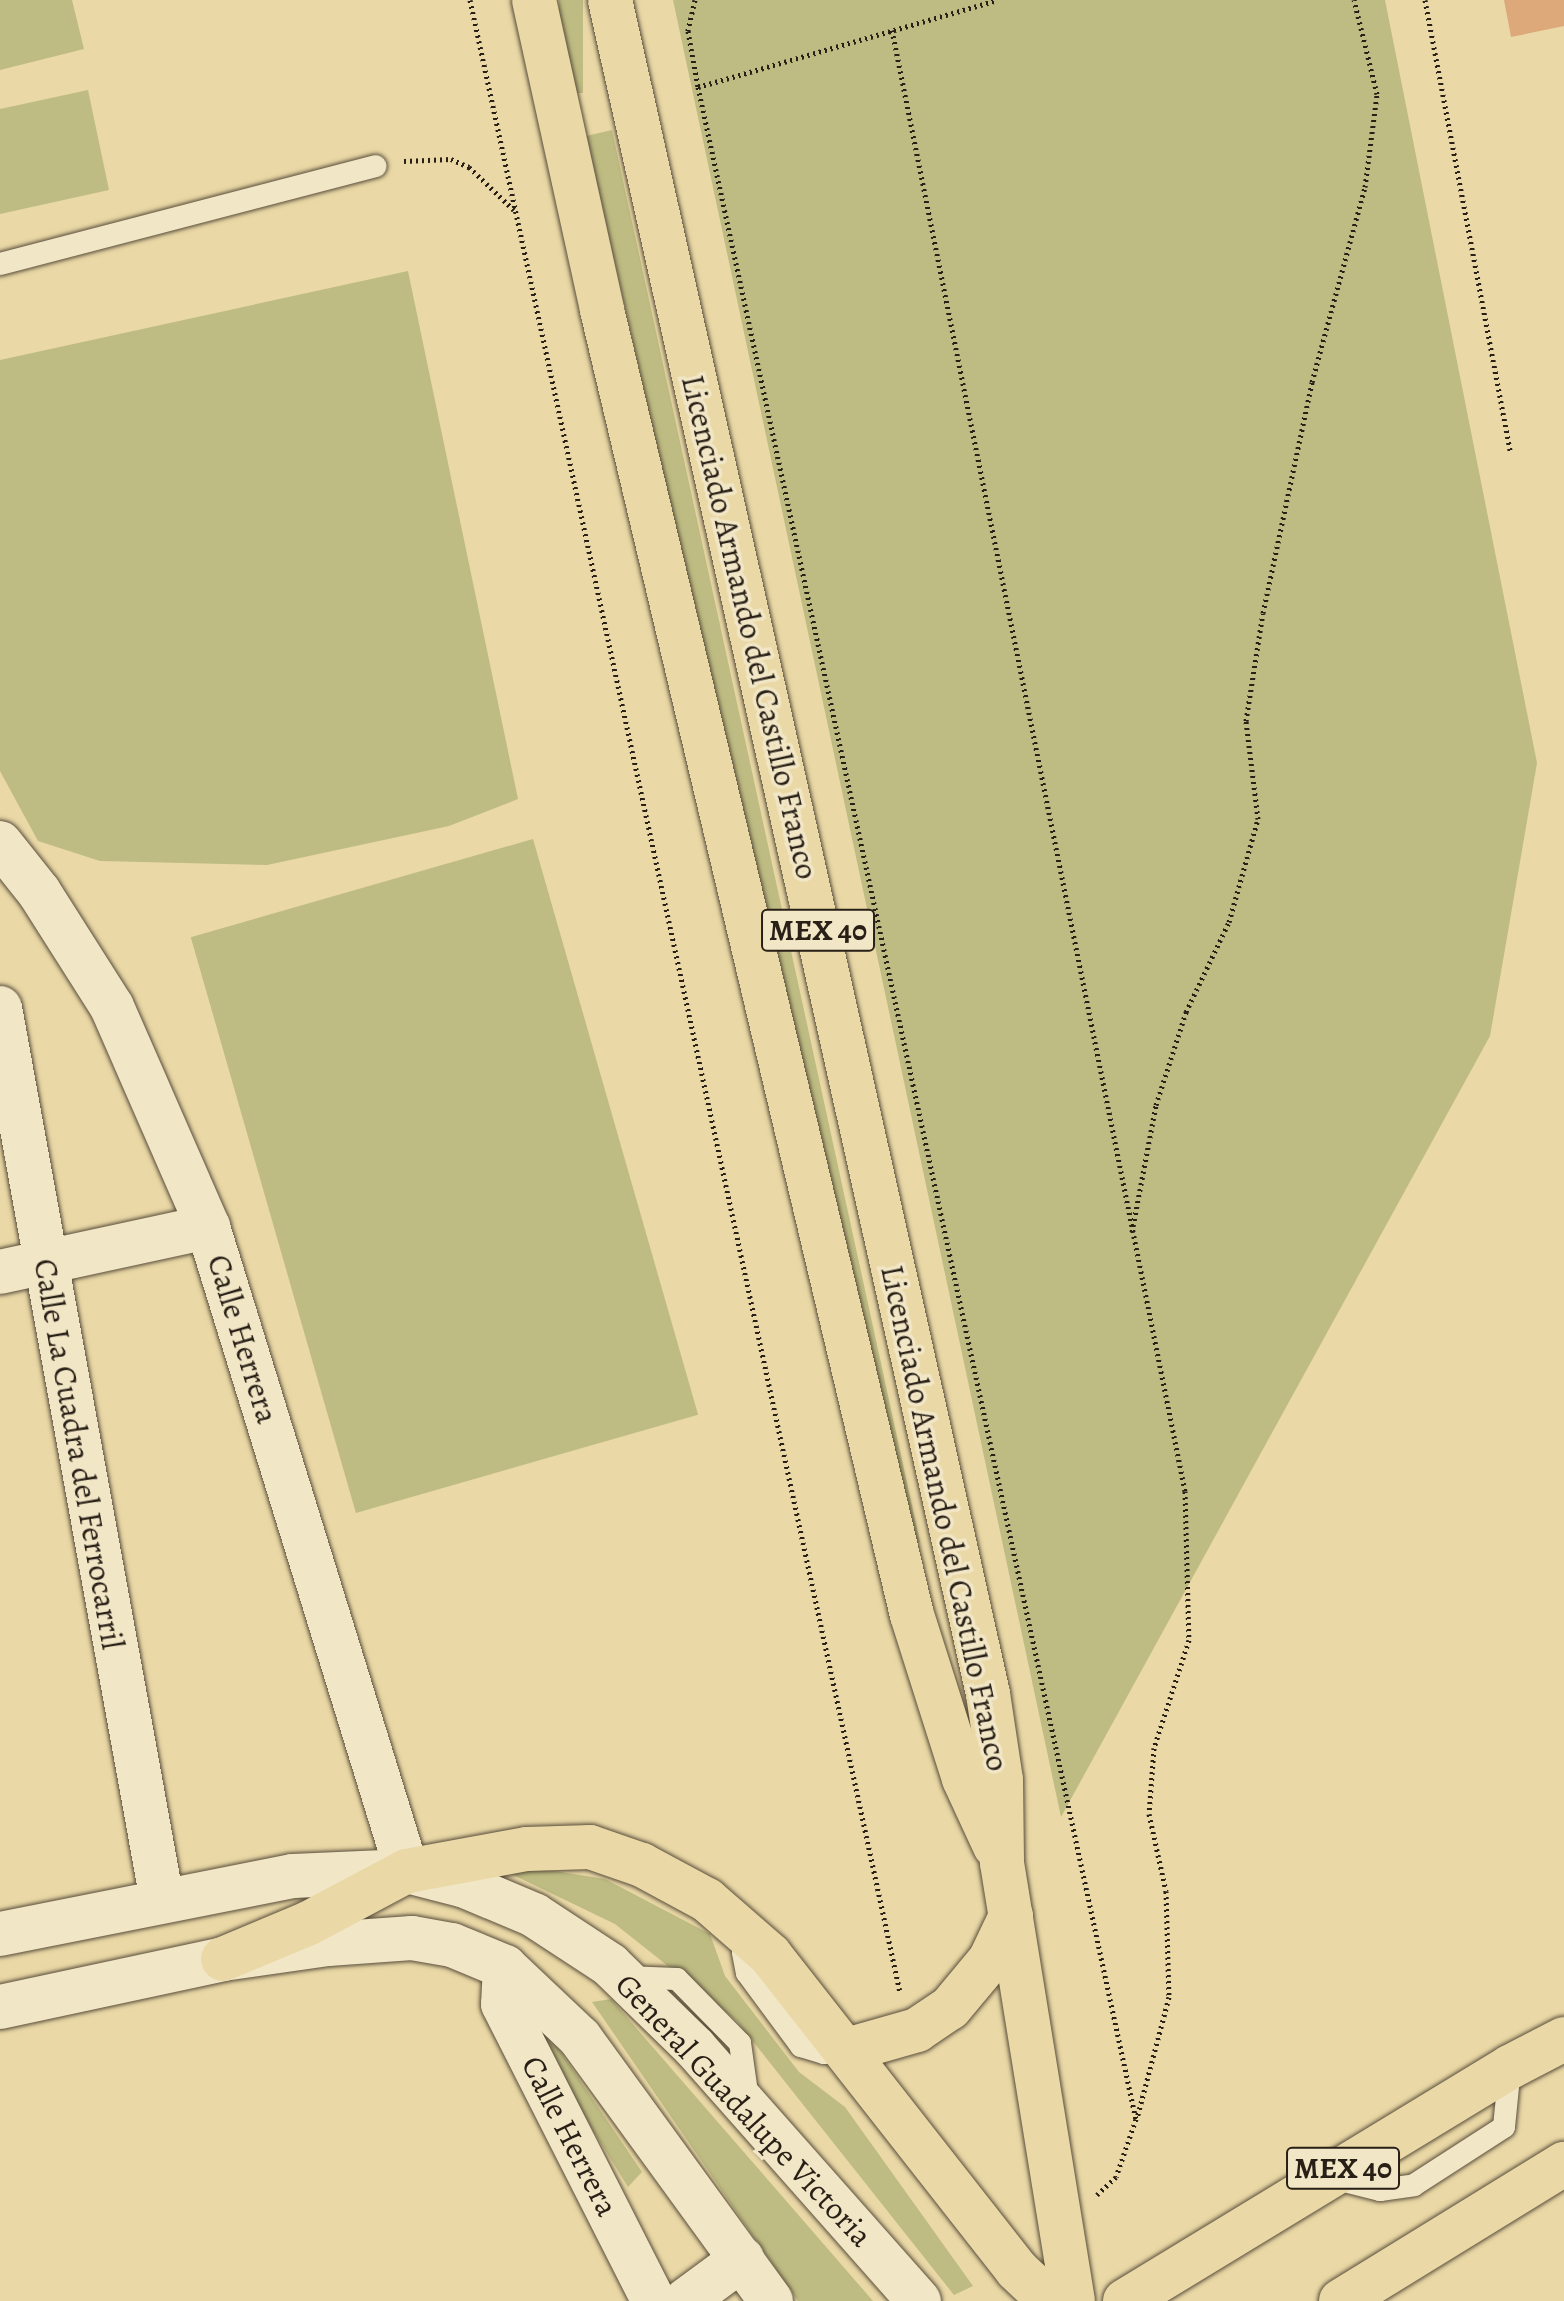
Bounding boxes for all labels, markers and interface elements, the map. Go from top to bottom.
street label: Licenciado Armando del Castillo Franco [673,371,827,883]
road number: MEX 40 [760,904,876,956]
street label: Calle Herrera [199,1250,287,1428]
street label: Calle La Cuadra del Ferrocarril [26,1256,132,1652]
street label: Licenciado Armando del Castillo Franco [873,1262,1017,1774]
street label: General Guadalupe Victoria [607,1966,881,2254]
street label: Calle Herrera [513,2050,627,2222]
road number: MEX 40 [1285,2142,1401,2194]

